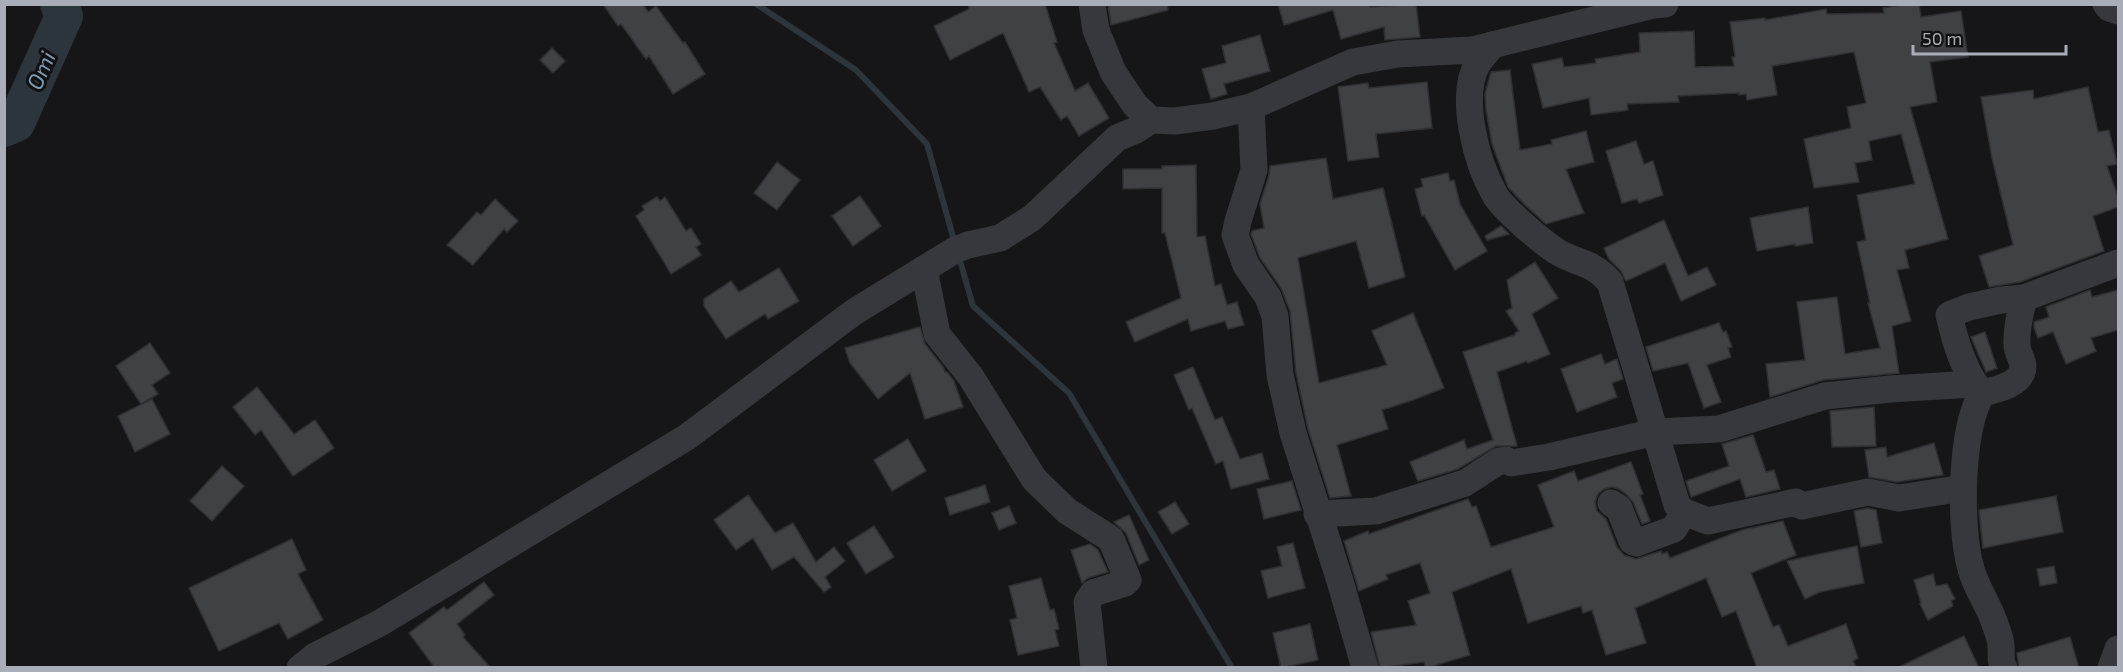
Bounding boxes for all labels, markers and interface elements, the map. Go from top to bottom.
scale bar [1913,18,2066,56]
text: 50 m [1922,27,1962,49]
water label: Omi [20,47,60,93]

